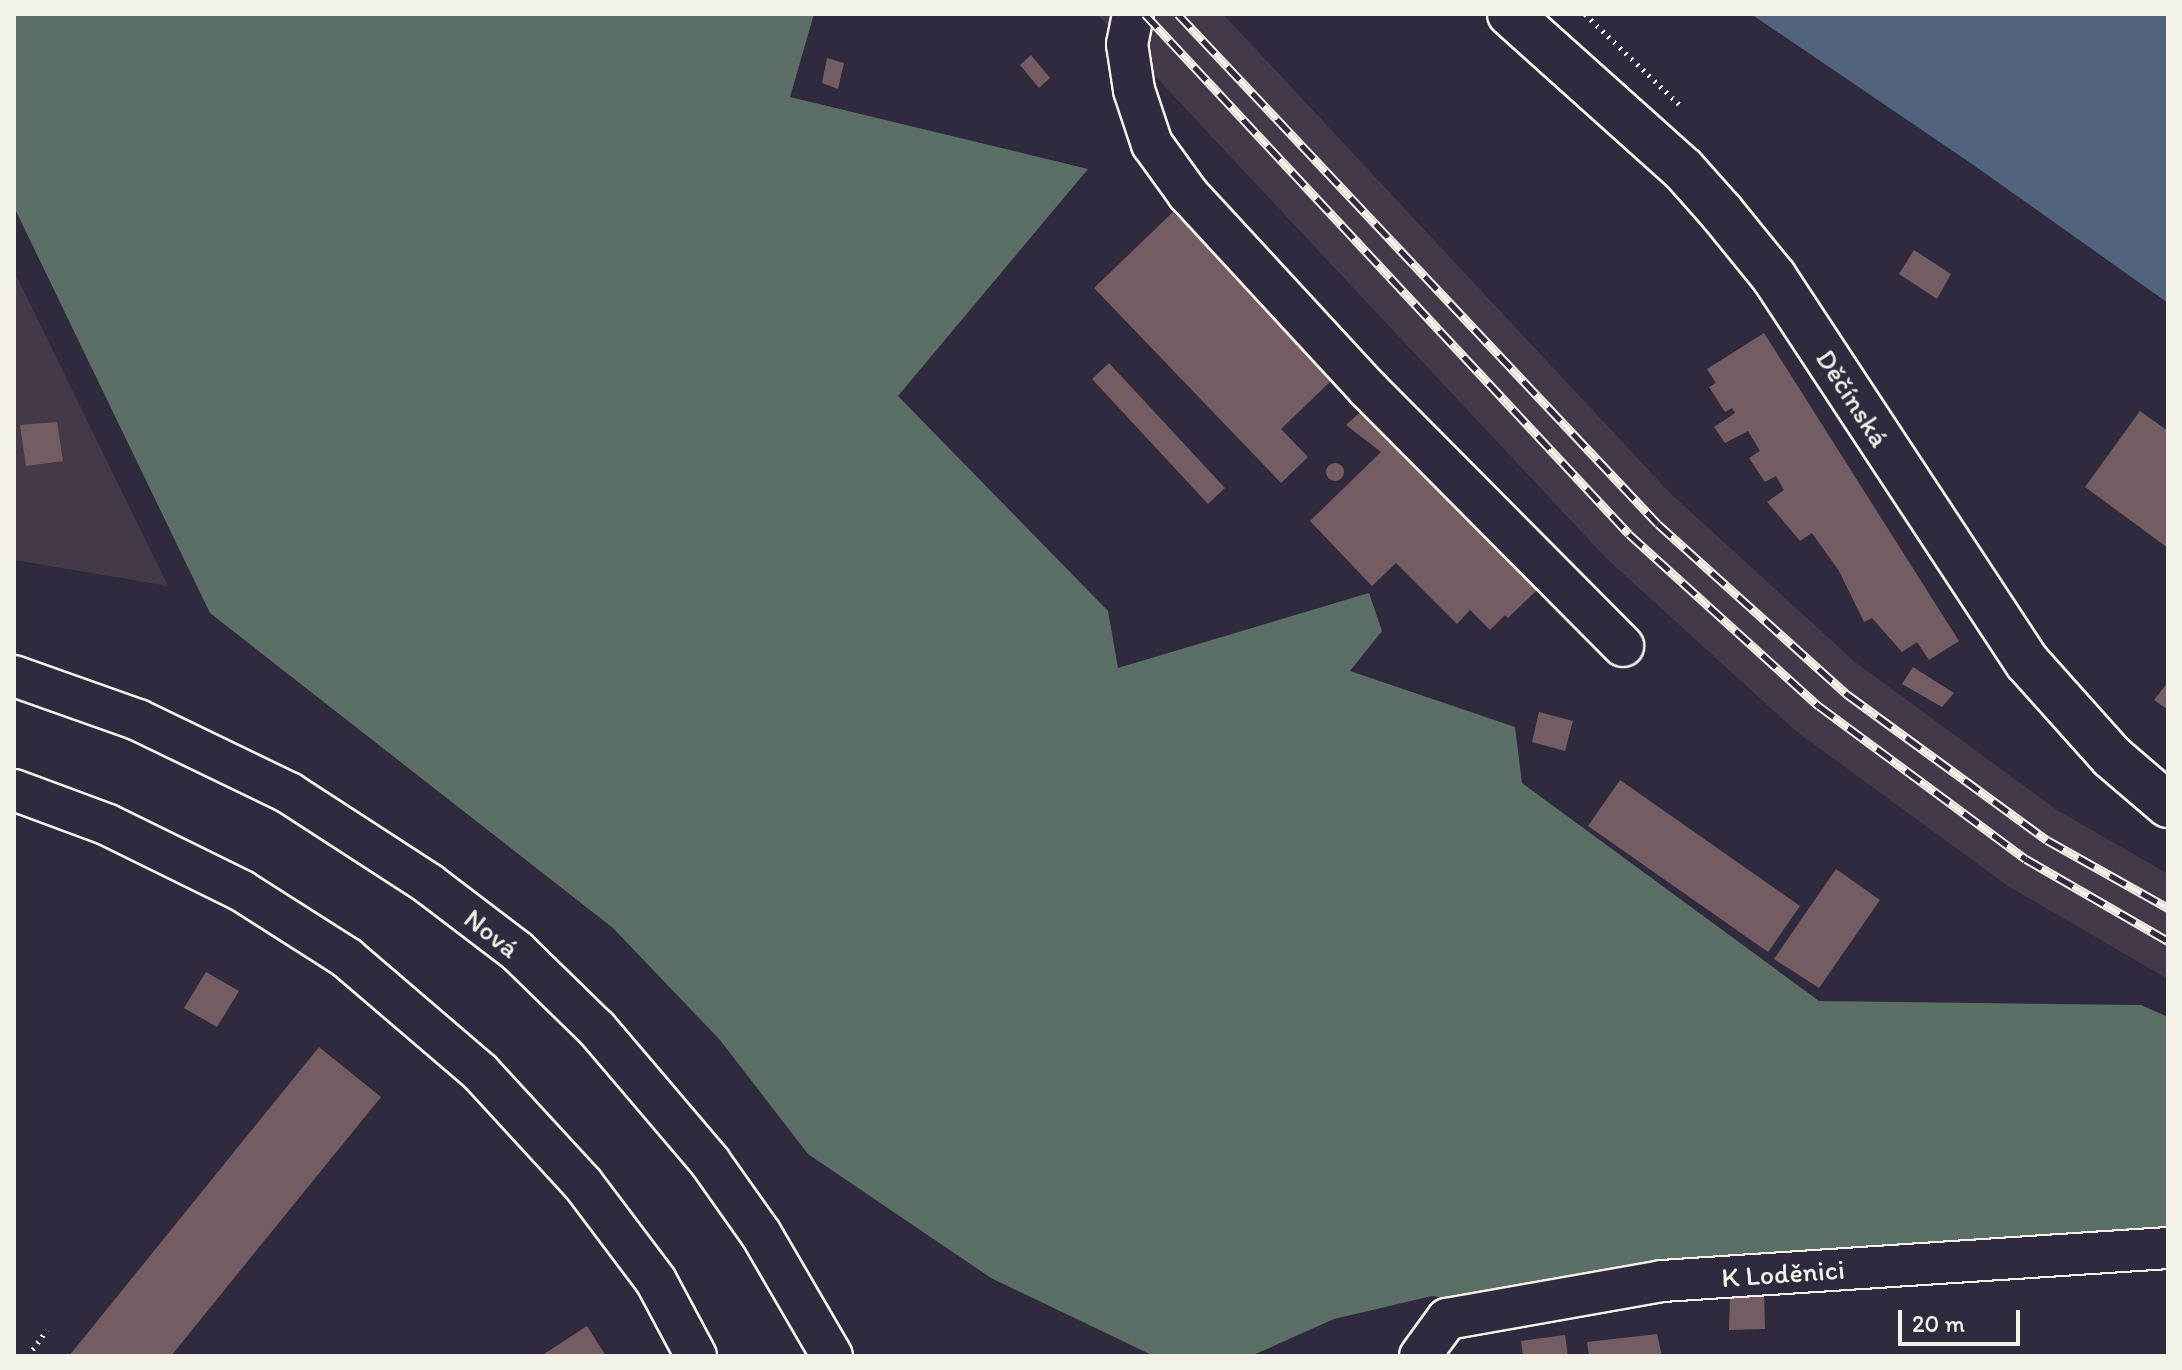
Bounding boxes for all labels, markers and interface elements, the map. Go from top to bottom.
street label: Děčínská [1809,343,1897,453]
street label: Nová [458,901,526,965]
street label: K Loděnici [1720,1252,1846,1294]
scale bar [1902,1294,2024,1344]
text: 20 m [1912,1309,1965,1338]

